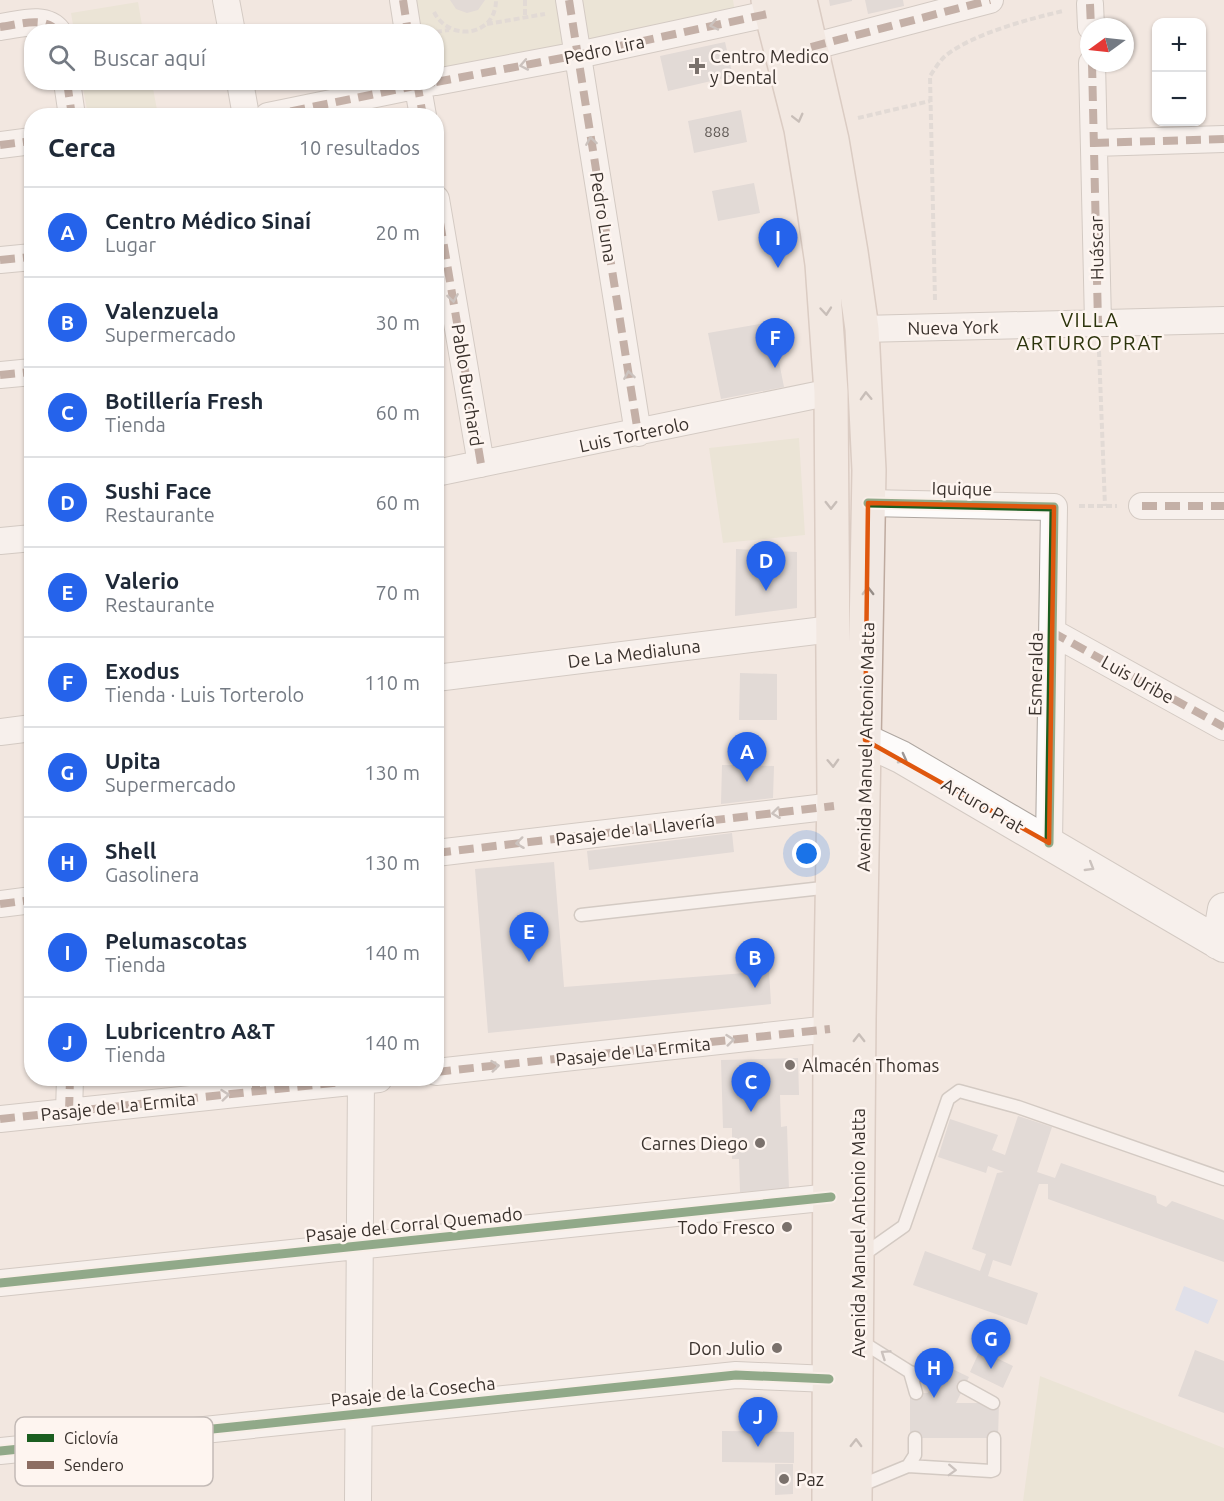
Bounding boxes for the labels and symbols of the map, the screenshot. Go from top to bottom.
one-way arrow [710,18,720,31]
north arrow [1080,18,1134,72]
street label: Pedro Lira [562,31,646,67]
place label: Centro Medico y Dental [710,46,829,87]
marker: Centro Medico y Dental [688,57,706,75]
one-way arrow [519,58,529,71]
one-way arrow [790,113,803,123]
house number: 888 [704,123,730,140]
one-way arrow [586,137,598,146]
street label: Pedro Luna [587,170,621,264]
street label: Huáscar [1085,216,1107,280]
pin: I [758,218,798,268]
one-way arrow [446,293,459,303]
one-way arrow [819,306,832,315]
district label: VILLA ARTURO PRAT [1016,308,1164,354]
street label: Nueva York [907,316,999,338]
pin: F [756,318,794,368]
street label: Pablo Burchard [448,322,488,448]
one-way arrow [623,371,636,381]
one-way arrow [859,391,872,400]
street label: Luis Torterolo [577,413,691,455]
street label: Iquique [932,477,992,499]
one-way arrow [825,501,837,510]
pin: D [746,542,786,591]
one-way arrow [862,586,874,595]
street label: Avenida Manuel Antonio Matta [853,622,877,872]
street label: Esmeralda [1024,632,1046,716]
street label: De La Medialuna [566,635,702,671]
street label: Luis Uribe [1098,651,1178,707]
pin: A [728,732,766,782]
one-way arrow [897,752,908,763]
one-way arrow [827,759,840,768]
street label: Arturo Prat [938,774,1028,836]
one-way arrow [771,806,781,818]
street label: Pasaje de la Llavería [554,809,716,849]
one-way arrow [515,836,524,849]
your location [792,839,821,868]
one-way arrow [1084,860,1094,872]
pin: E [510,912,548,962]
pin: B [736,938,774,988]
street label: Pasaje de La Ermita [555,1033,711,1069]
one-way arrow [853,1033,865,1042]
one-way arrow [726,1034,735,1047]
place label: Almacén Thomas [802,1055,939,1075]
marker: Almacén Thomas [783,1058,797,1072]
one-way arrow [490,1060,499,1073]
pin: C [732,1062,771,1112]
street label: Pasaje de La Ermita [40,1088,196,1124]
one-way arrow [221,1089,230,1102]
street label: Avenida Manuel Antonio Matta [848,1108,868,1358]
place label: Carnes Diego [641,1133,748,1153]
marker: Carnes Diego [753,1136,767,1150]
street label: Pasaje del Corral Quemado [305,1203,524,1246]
place label: Todo Fresco [678,1217,775,1237]
marker: Todo Fresco [780,1220,794,1234]
pin: G [972,1320,1010,1369]
place label: Don Julio [689,1338,765,1358]
marker: Don Julio [770,1341,784,1355]
pin: H [914,1348,954,1398]
one-way arrow [880,1350,891,1361]
street label: Pasaje de la Cosecha [330,1372,496,1410]
pin: J [738,1398,777,1447]
legend [15,1417,213,1486]
text: Ciclovía [64,1429,119,1447]
one-way arrow [850,1438,862,1447]
text: Sendero [64,1456,124,1474]
one-way arrow [947,1463,956,1476]
place label: Paz [796,1469,824,1489]
marker: Paz [777,1472,791,1486]

